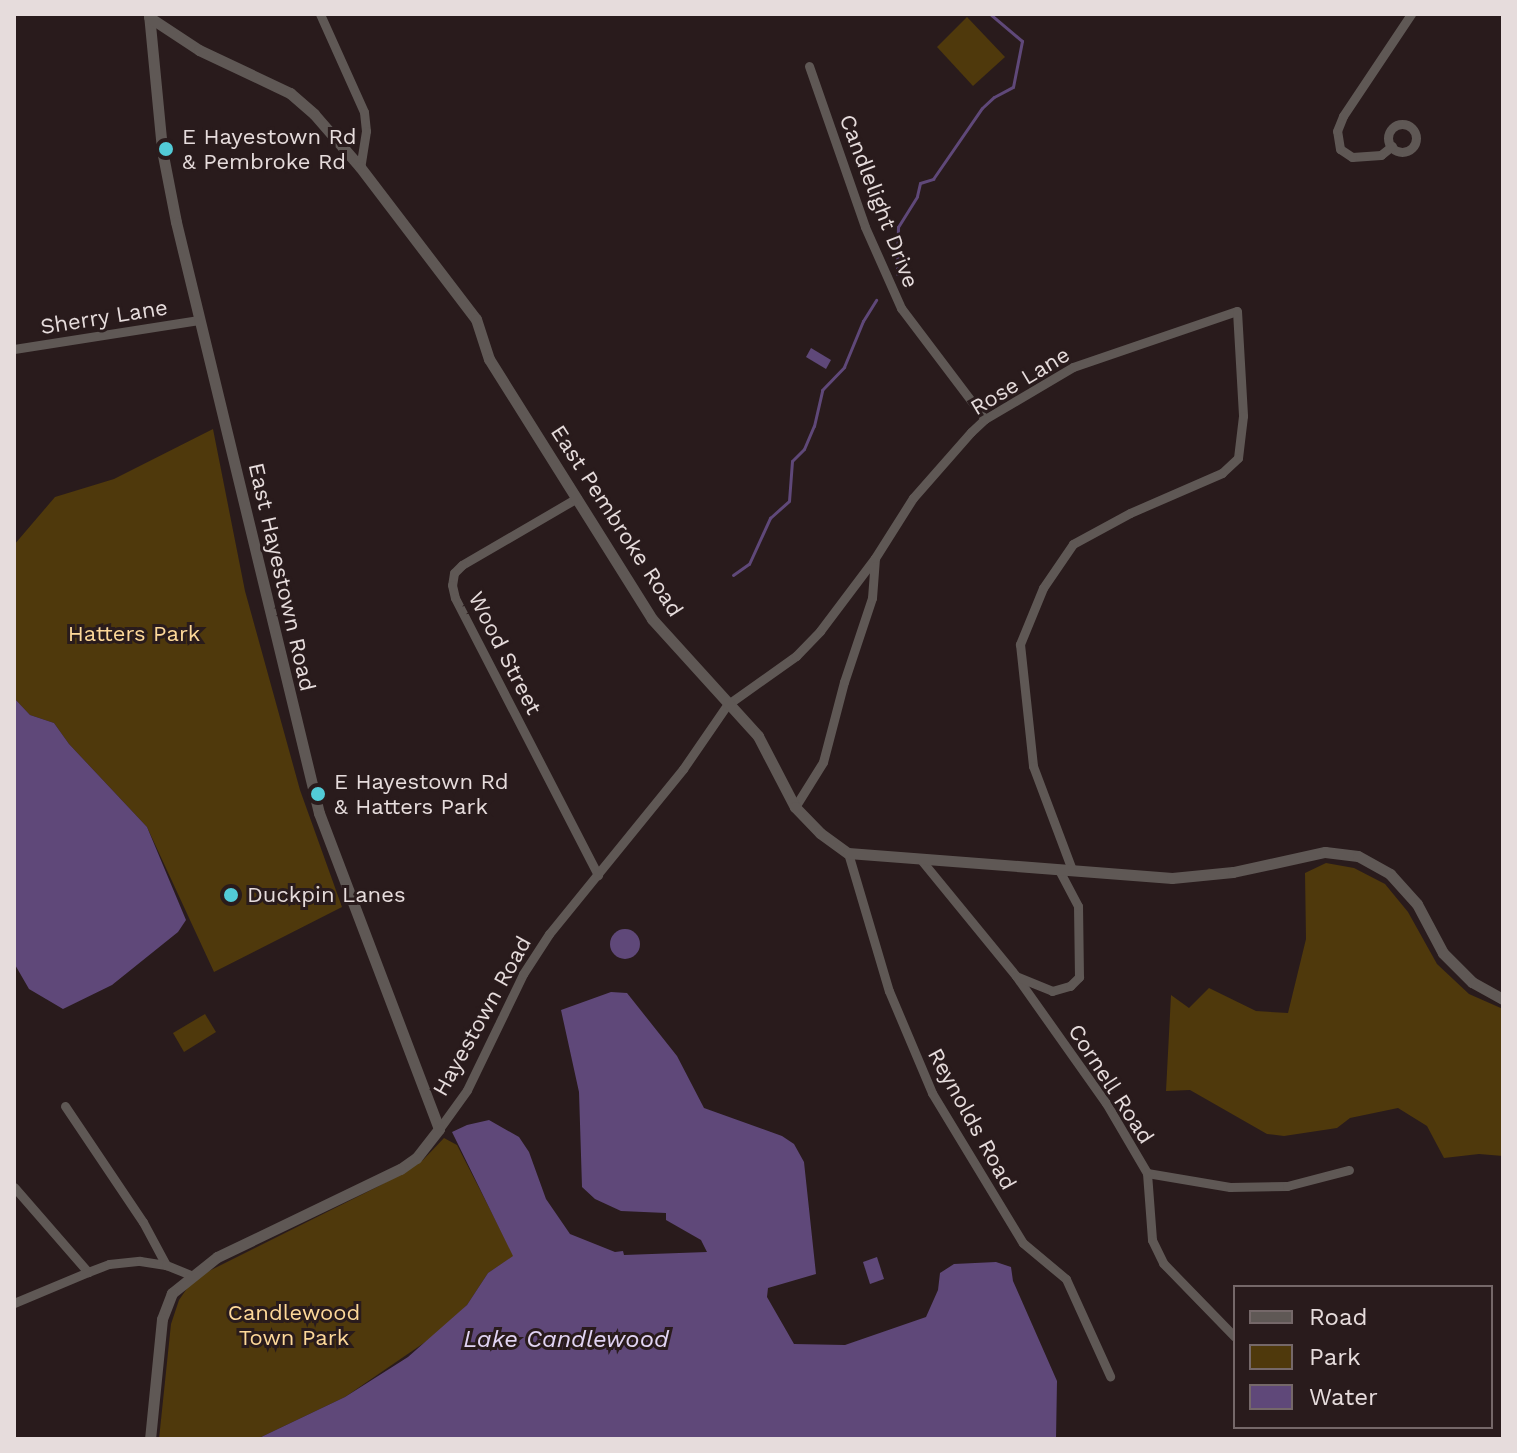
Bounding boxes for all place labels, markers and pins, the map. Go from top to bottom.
place label: E Hayestown Rd & Pembroke Rd [182,123,357,174]
marker: E Hayestown Rd & Pembroke Rd [157,140,175,158]
place label: E Hayestown Rd & Hatters Park [334,768,509,820]
marker: E Hayestown Rd & Hatters Park [309,785,327,803]
place label: Duckpin Lanes [247,882,406,908]
marker: Duckpin Lanes [222,886,240,904]

